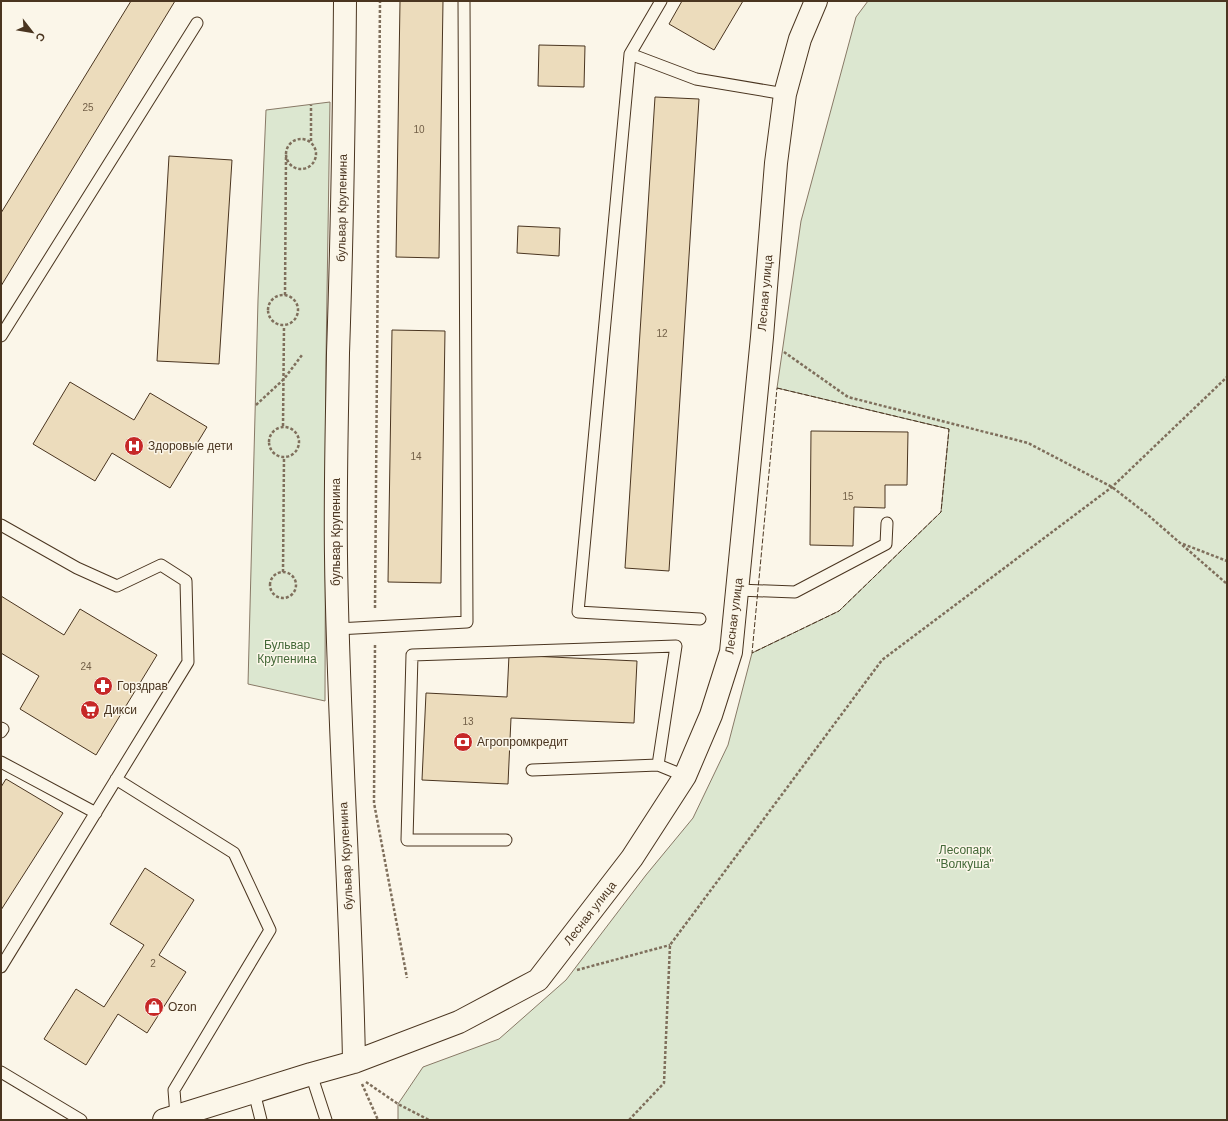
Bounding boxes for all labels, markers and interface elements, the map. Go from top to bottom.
north arrow [12,12,52,52]
text: С [33,31,48,44]
house number: 25 [82,102,94,113]
house number: 10 [413,124,425,135]
street label: бульвар Крупенина [334,154,350,262]
street label: Лесная улица [755,254,775,332]
house number: 12 [656,328,668,339]
hospital icon: Здоровые дети [123,435,145,457]
place label: Здоровые дети [148,439,233,453]
house number: 14 [410,451,422,462]
street label: бульвар Крупенина [329,478,343,586]
house number: 15 [842,491,854,502]
street label: Лесная улица [722,577,746,655]
park label: Бульвар Крупенина [257,638,317,666]
house number: 24 [80,661,92,672]
pharmacy icon: Горздрав [92,675,114,697]
place label: Горздрав [117,679,168,693]
supermarket icon: Дикси [79,699,101,721]
place label: Дикси [104,703,137,717]
house number: 13 [462,716,474,727]
bank icon: Агропромкредит [452,731,474,753]
place label: Агропромкредит [477,735,569,749]
street label: бульвар Крупенина [336,801,356,910]
park label: Лесопарк "Волкуша" [936,843,994,871]
street label: Лесная улица [561,878,619,948]
house number: 2 [150,958,156,969]
shop icon: Ozon [143,996,165,1018]
place label: Ozon [168,1000,197,1014]

